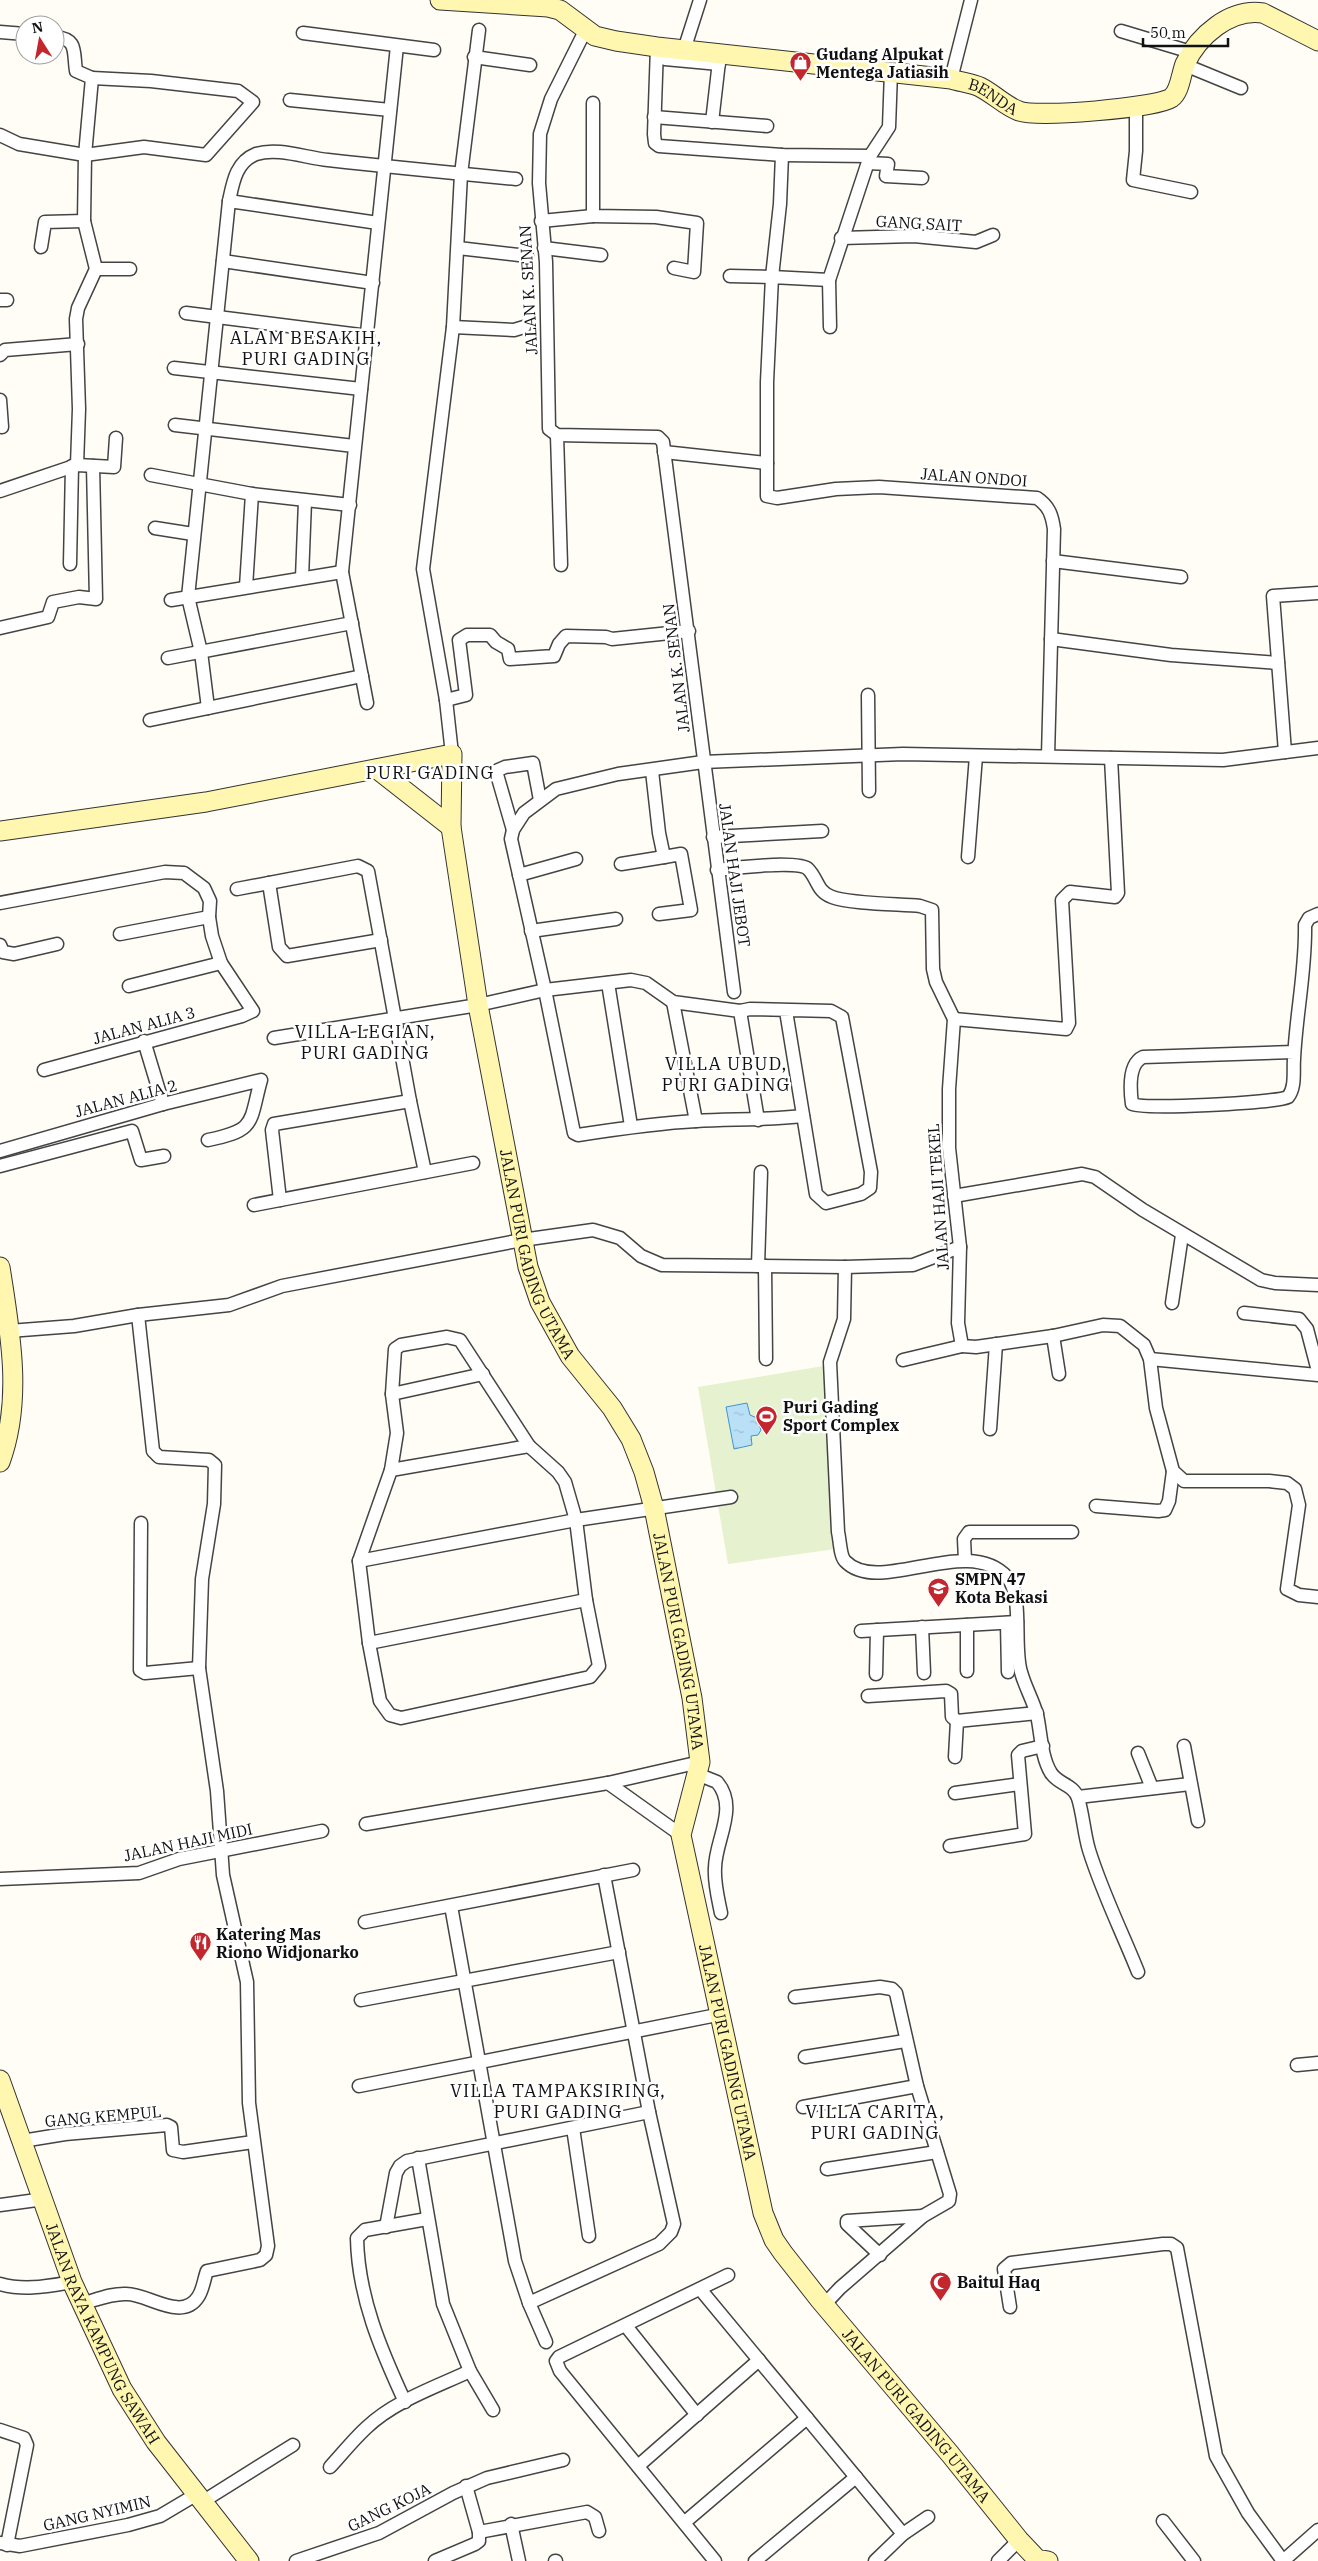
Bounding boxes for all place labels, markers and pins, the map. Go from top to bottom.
place label: Gudang Alpukat Mentega Jatiasih [816,44,949,82]
shop icon: Gudang Alpukat Mentega Jatiasih [788,51,812,82]
place label: Puri Gading Sport Complex [783,1397,900,1435]
sports icon: Puri Gading Sport Complex [755,1404,779,1435]
place label: SMPN 47 Kota Bekasi [955,1569,1048,1607]
school or university icon: SMPN 47 Kota Bekasi [927,1576,951,1607]
place label: Katering Mas Riono Widjonarko [216,1924,359,1962]
restaurant icon: Katering Mas Riono Widjonarko [188,1931,212,1962]
mosque icon: Baitul Haq [929,2270,953,2301]
place label: Baitul Haq [957,2272,1040,2292]

